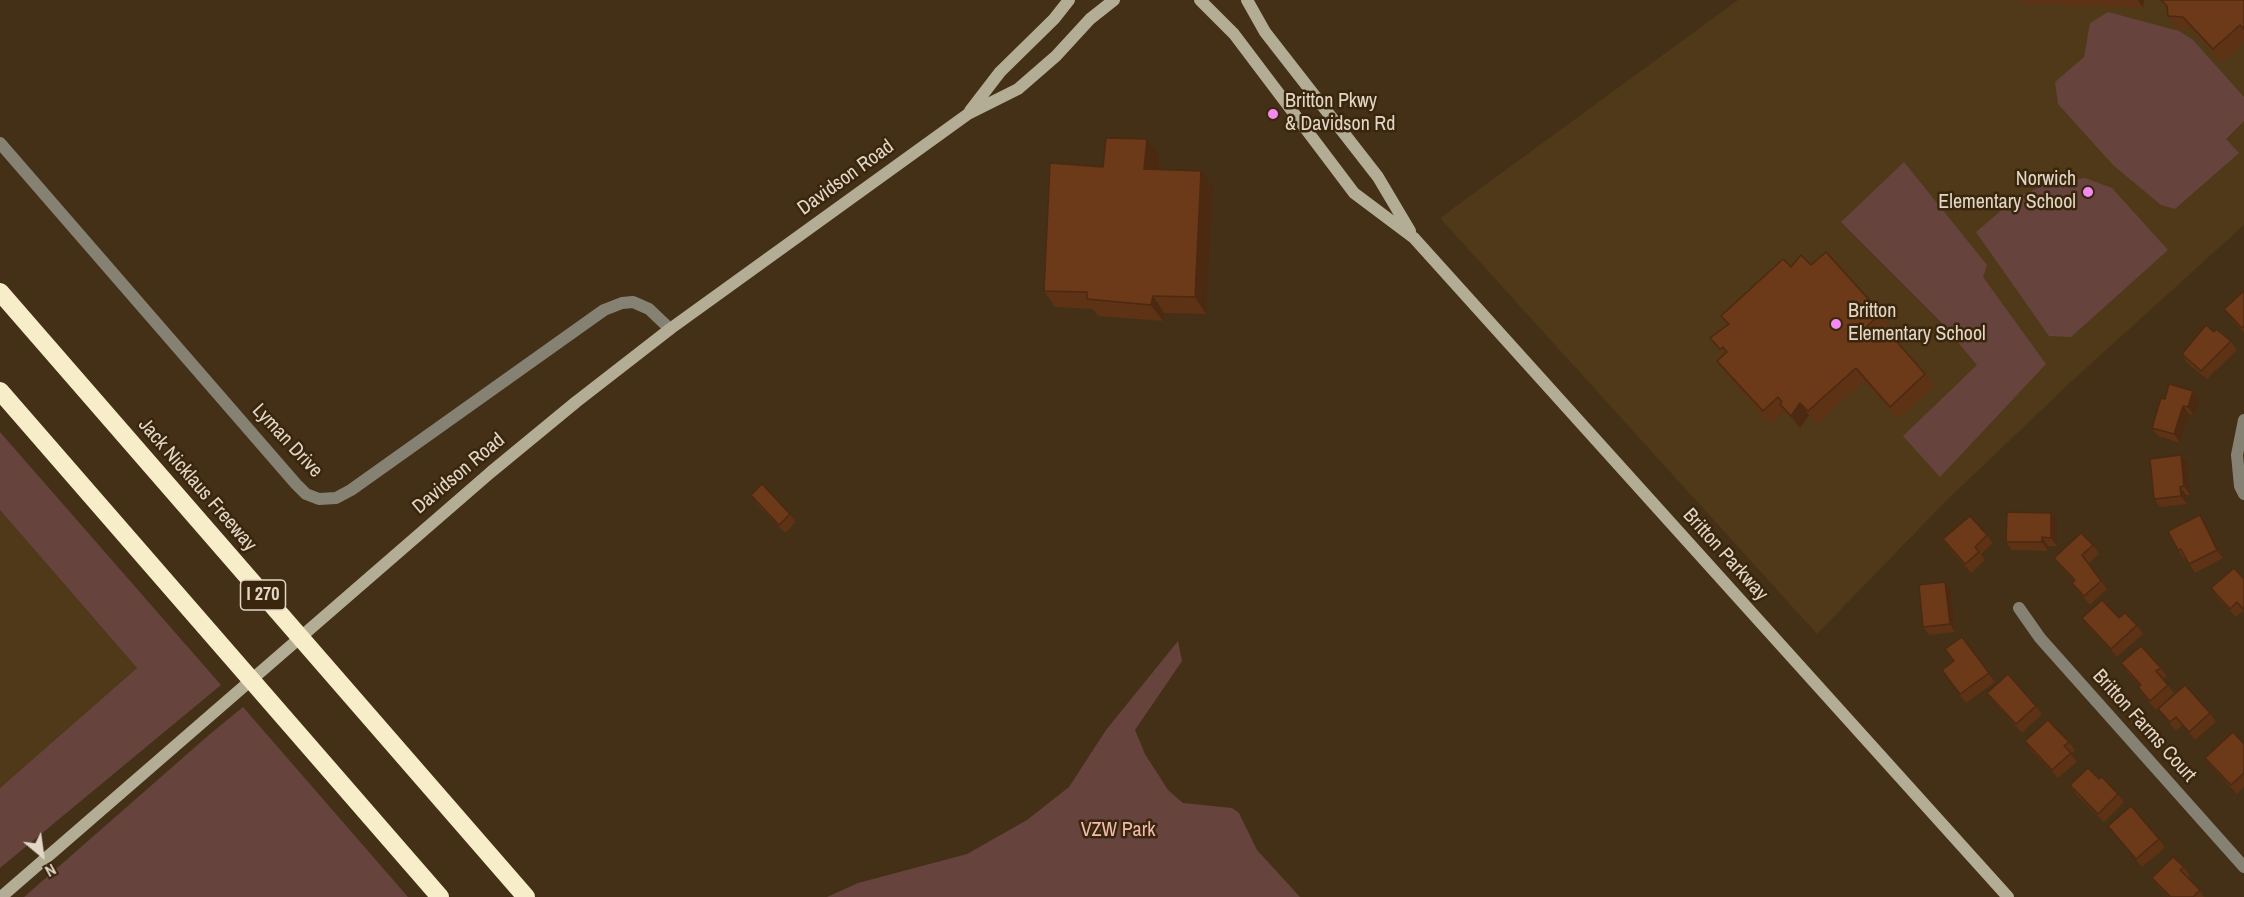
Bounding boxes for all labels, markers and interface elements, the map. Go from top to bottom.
place label: Britton Pkwy & Davidson Rd [1285,90,1395,137]
marker: Britton Pkwy & Davidson Rd [1266,107,1280,121]
street label: Davidson Road [793,135,899,221]
place label: Norwich Elementary School [1938,168,2076,215]
marker: Norwich Elementary School [2081,185,2095,199]
place label: Britton Elementary School [1848,300,1986,347]
marker: Britton Elementary School [1829,317,1843,331]
street label: Lyman Drive [247,399,327,483]
street label: Jack Nicklaus Freeway [133,414,261,556]
street label: Davidson Road [408,428,510,520]
street label: Britton Parkway [1677,504,1773,606]
road number: I 270 [240,580,286,610]
street label: Britton Farms Court [2087,665,2201,787]
park label: VZW Park [1081,819,1155,843]
north arrow [12,825,72,885]
text: N [41,859,60,883]

